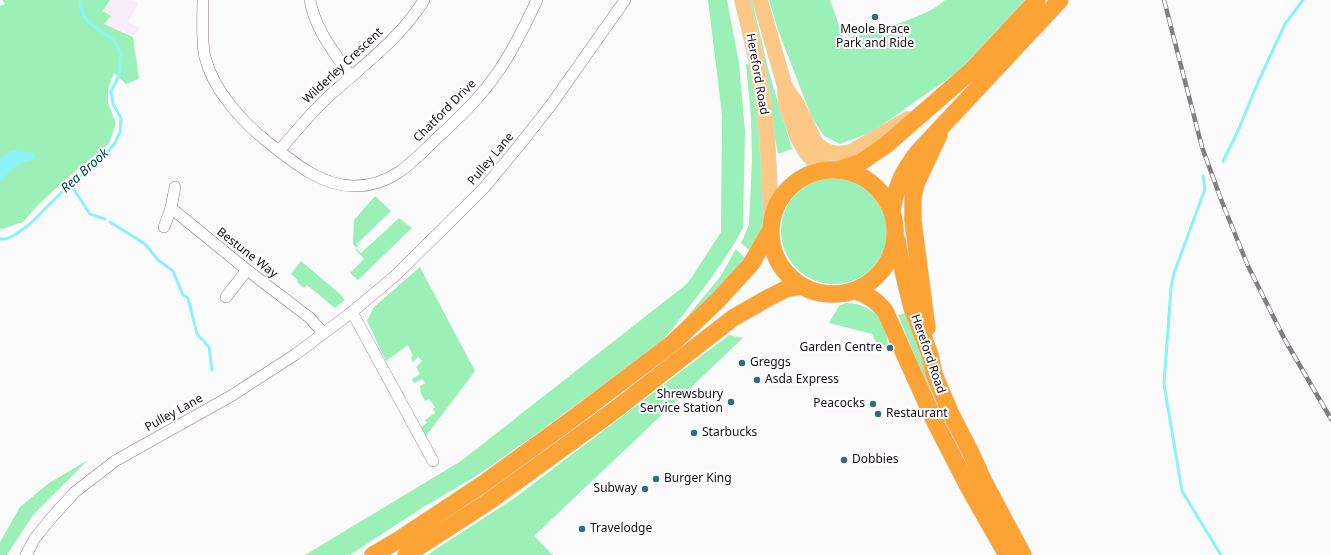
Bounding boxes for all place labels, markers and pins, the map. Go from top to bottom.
marker: Meole Brace Park and Ride [870,12,880,22]
place label: Meole Brace Park and Ride [836,23,914,51]
place label: Garden Centre [800,341,882,355]
marker: Garden Centre [885,343,895,353]
place label: Greggs [750,356,791,370]
marker: Greggs [737,358,747,368]
place label: Asda Express [765,373,839,387]
marker: Asda Express [752,375,762,385]
place label: Shrewsbury Service Station [640,388,723,416]
marker: Shrewsbury Service Station [726,397,736,407]
place label: Peacocks [813,397,865,411]
marker: Peacocks [868,399,878,409]
place label: Restaurant [886,407,948,421]
marker: Restaurant [873,409,883,419]
place label: Starbucks [702,426,757,440]
marker: Starbucks [689,428,699,438]
place label: Dobbies [852,453,898,467]
marker: Dobbies [839,455,849,465]
place label: Burger King [664,472,732,486]
marker: Burger King [651,474,661,484]
place label: Subway [594,482,637,496]
marker: Subway [640,484,650,494]
place label: Travelodge [590,522,652,536]
marker: Travelodge [577,524,587,534]

